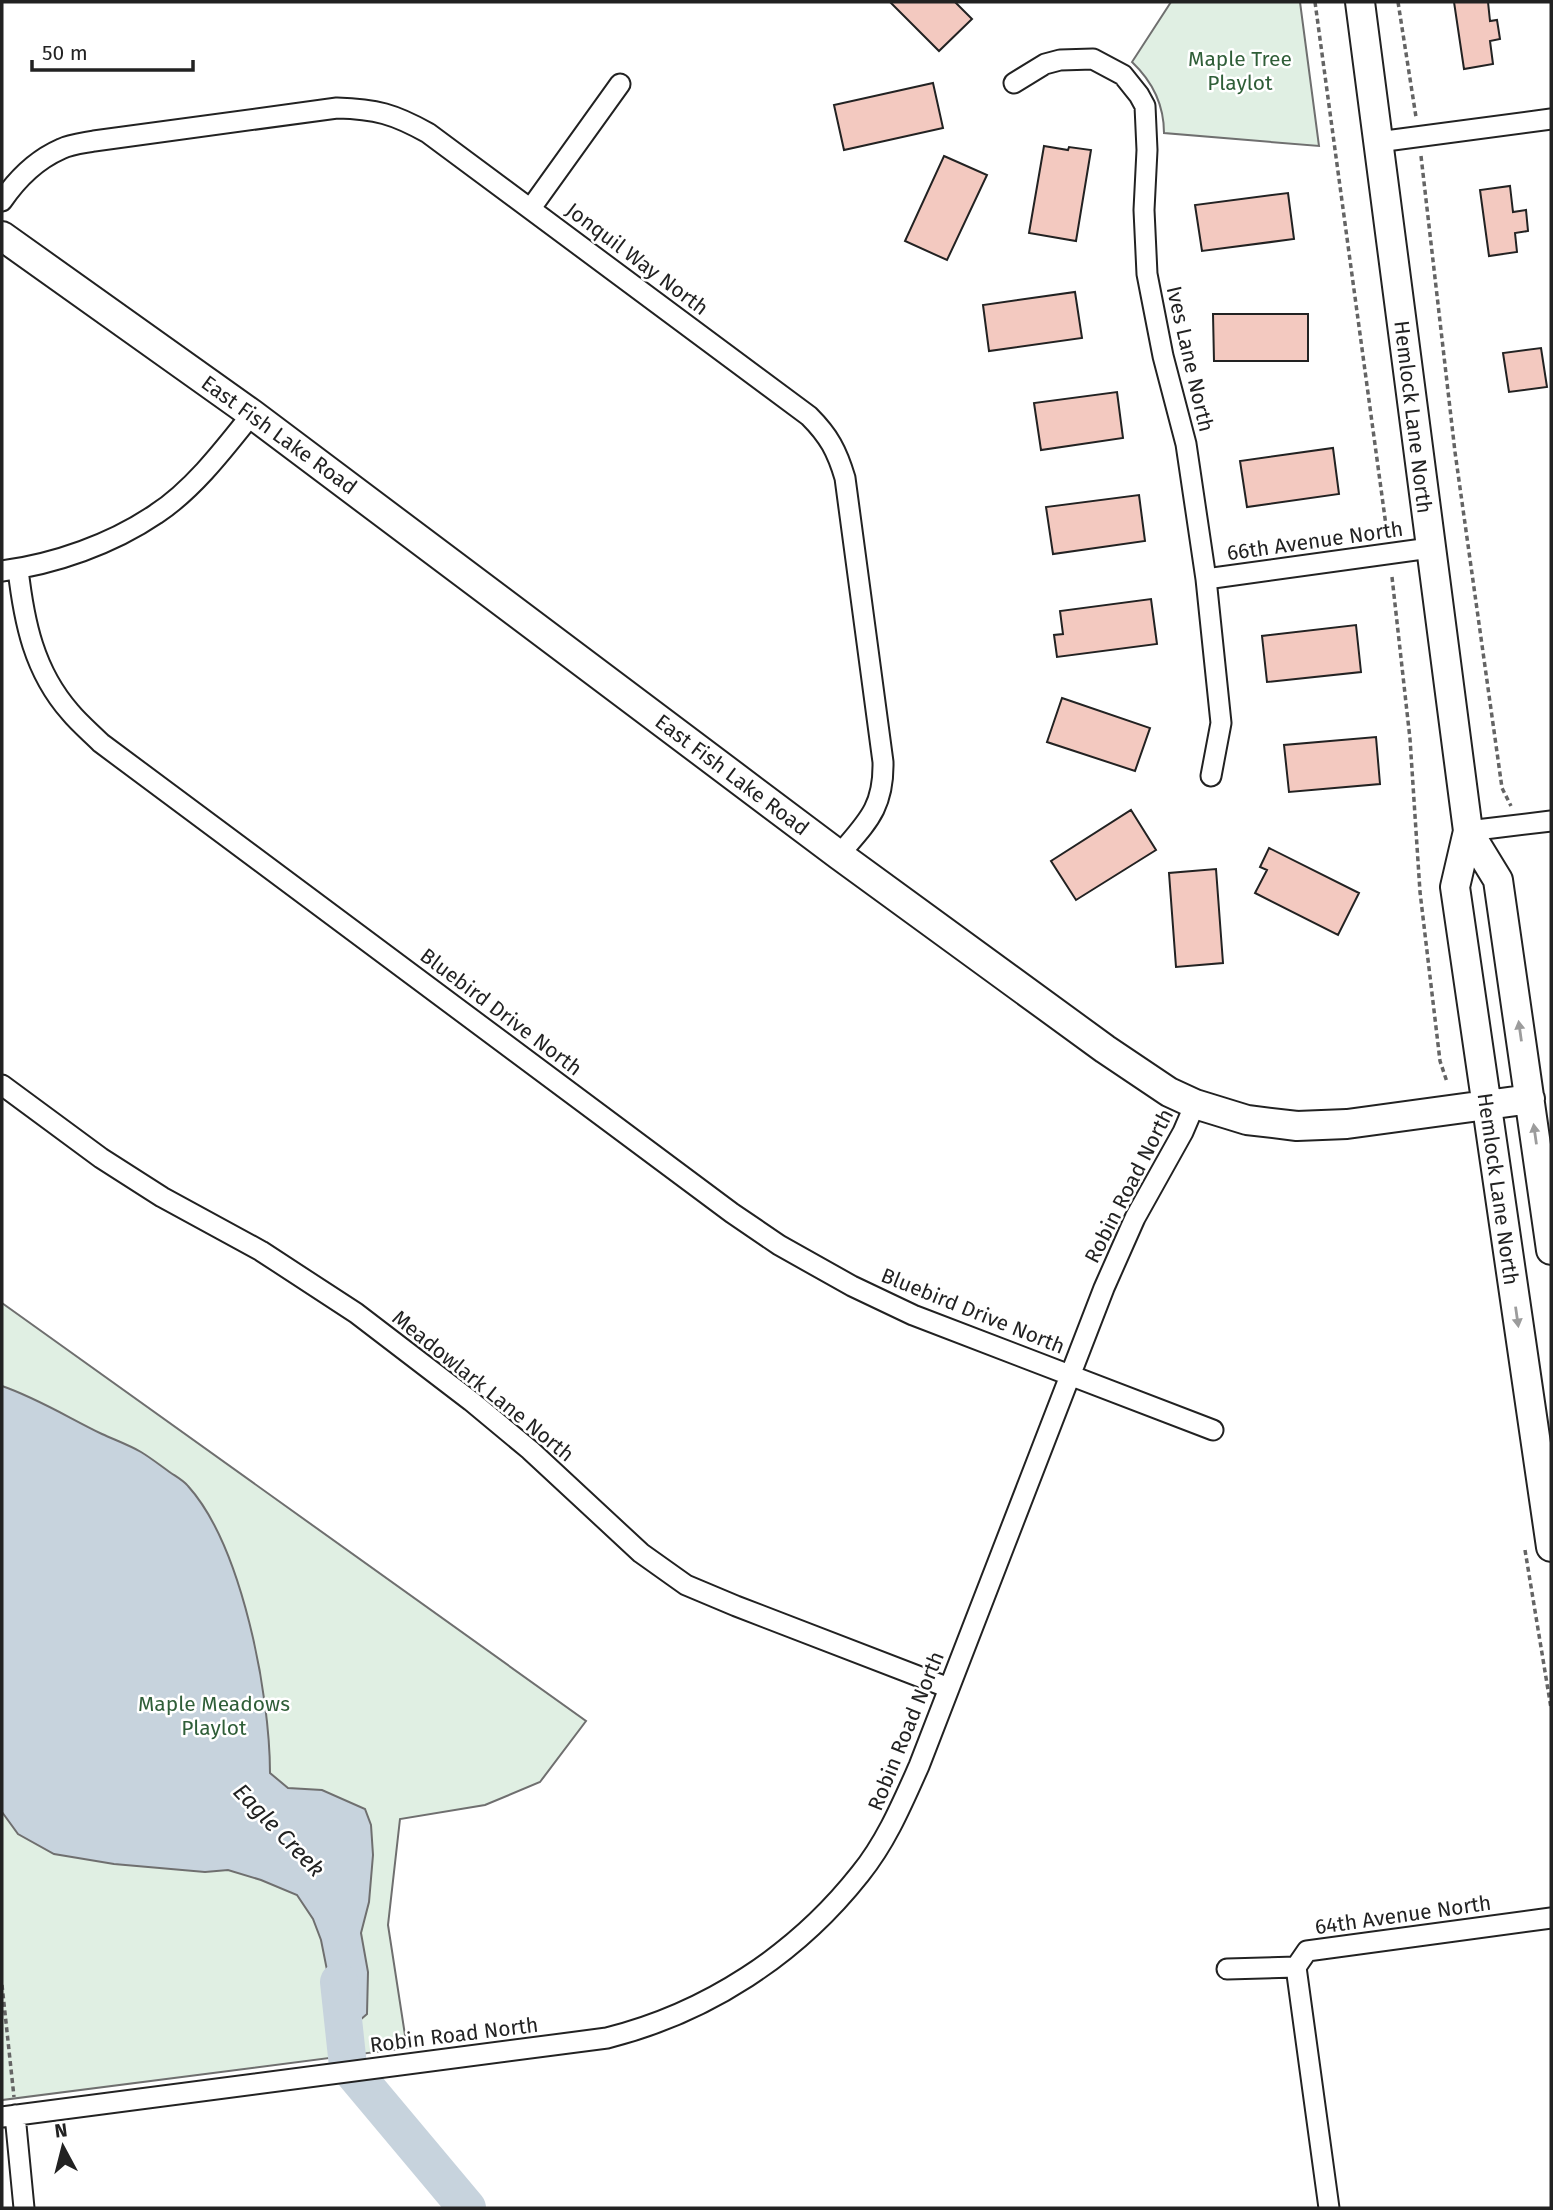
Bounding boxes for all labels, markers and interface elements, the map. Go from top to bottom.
scale bar [32,28,192,72]
text: 50 m [42,40,88,66]
park label: Maple Tree Playlot [1188,46,1292,96]
street label: Jonquil Way North [561,197,713,321]
street label: Ives Lane North [1161,284,1219,434]
street label: Hemlock Lane North [1388,319,1438,515]
street label: East Fish Lake Road [196,370,362,500]
street label: 66th Avenue North [1225,516,1405,566]
street label: East Fish Lake Road [650,709,814,841]
street label: Bluebird Drive North [415,943,587,1081]
one-way arrow [1514,1020,1525,1042]
street label: Hemlock Lane North [1472,1091,1524,1287]
street label: Robin Road North [1079,1105,1179,1267]
one-way arrow [1529,1123,1540,1145]
street label: Bluebird Drive North [877,1262,1069,1360]
street label: Meadowlark Lane North [387,1305,579,1467]
one-way arrow [1511,1306,1522,1328]
street label: Robin Road North [862,1648,950,1814]
park label: Maple Meadows Playlot [138,1691,290,1741]
water label: Eagle Creek [228,1777,330,1883]
street label: 64th Avenue North [1313,1890,1493,1940]
street label: Robin Road North [368,2012,540,2058]
north arrow [28,2112,98,2182]
text: N [53,2118,69,2143]

